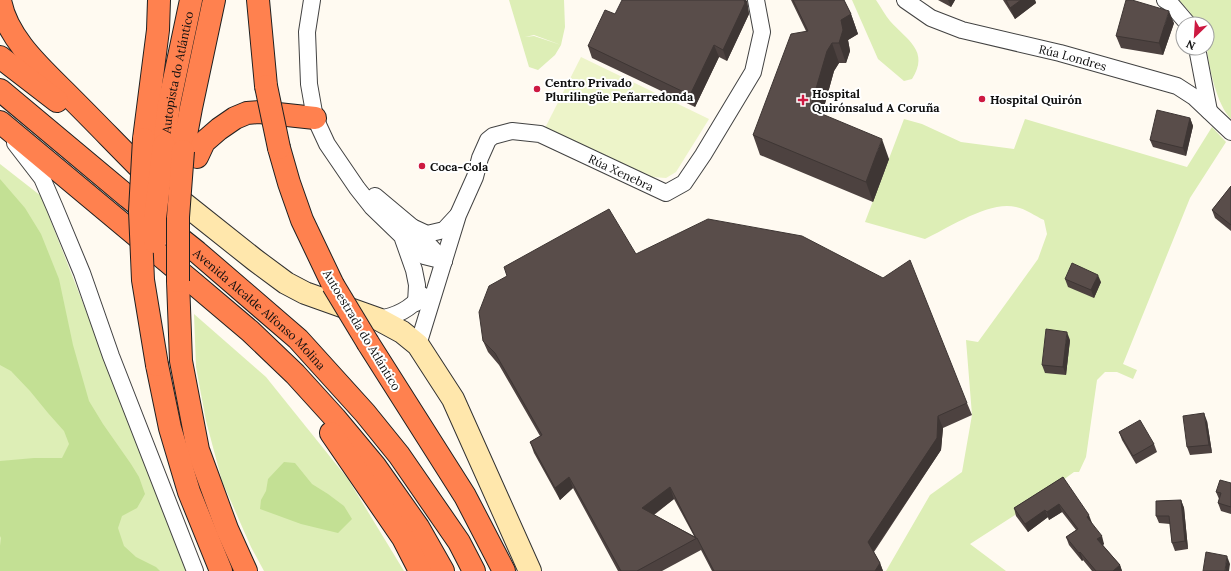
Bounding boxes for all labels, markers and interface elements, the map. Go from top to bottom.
street label: Autopista do Atlántico [158,10,196,135]
north arrow [1175,16,1215,56]
text: N [1184,37,1198,53]
street label: Rúa Londres [1037,41,1109,73]
place label: Centro Privado Plurilingüe Peñarredonda [545,75,694,104]
marker: Centro Privado Plurilingüe Peñarredonda [532,84,542,94]
place label: Hospital Quirónsalud A Coruña [812,86,940,115]
place label: Hospital Quirón [990,92,1082,107]
marker: Hospital Quirónsalud A Coruña [797,94,809,106]
marker: Hospital Quirón [977,94,987,104]
street label: Rúa Xenebra [586,150,656,194]
place label: Coca-Cola [430,159,489,174]
marker: Coca-Cola [417,161,427,171]
street label: Avenida Alcalde Alfonso Molina [190,244,329,372]
street label: Autoestrada do Atlántico [319,266,404,393]

